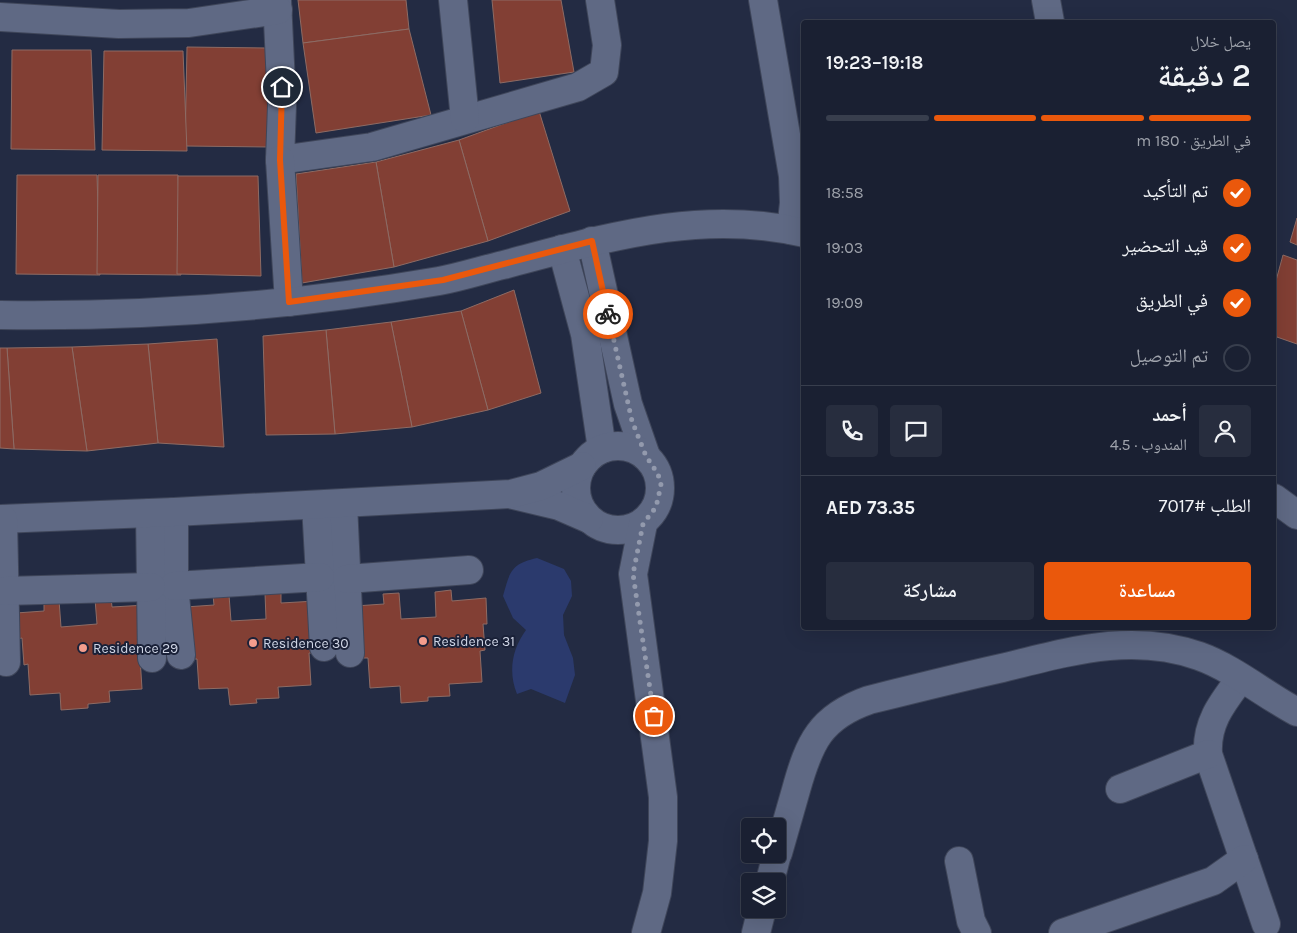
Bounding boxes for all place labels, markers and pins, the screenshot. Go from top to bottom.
pin [261,66,303,108]
place label: Residence 31 [433,633,515,650]
place label: Residence 30 [263,635,349,652]
marker: Residence 31 [417,635,429,647]
marker: Residence 30 [247,637,259,649]
place label: Residence 29 [93,640,178,657]
marker: Residence 29 [77,642,89,654]
pin [633,695,675,737]

